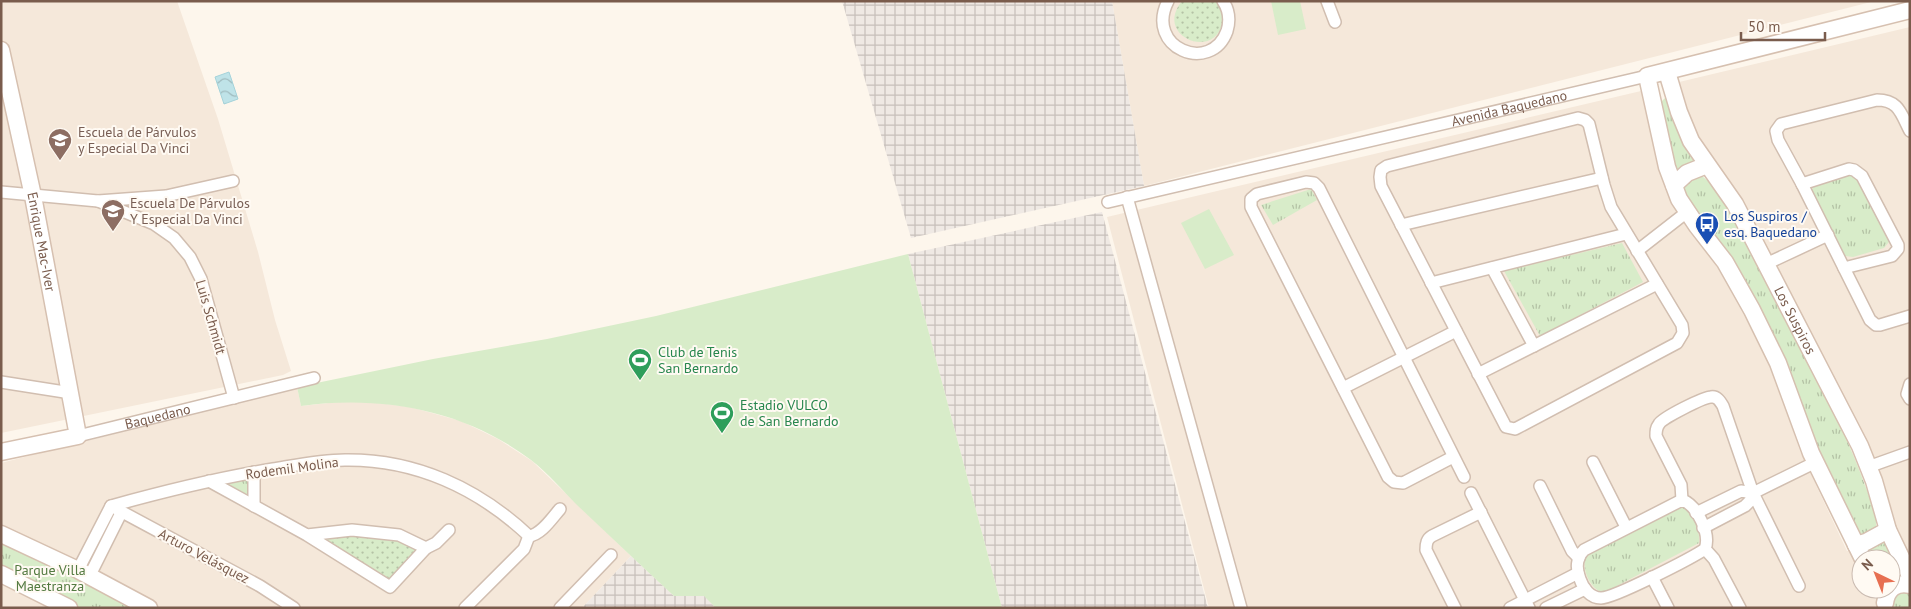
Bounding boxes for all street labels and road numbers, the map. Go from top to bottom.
street label: Avenida Baquedano [1450,86,1569,130]
street label: Enrique Mac-Iver [23,190,60,293]
street label: Luis Schmidt [192,278,230,357]
street label: Los Suspiros [1770,283,1820,357]
street label: Baquedano [123,400,192,433]
street label: Rodemil Molina [244,453,340,483]
street label: Arturo Velásquez [155,524,253,588]

